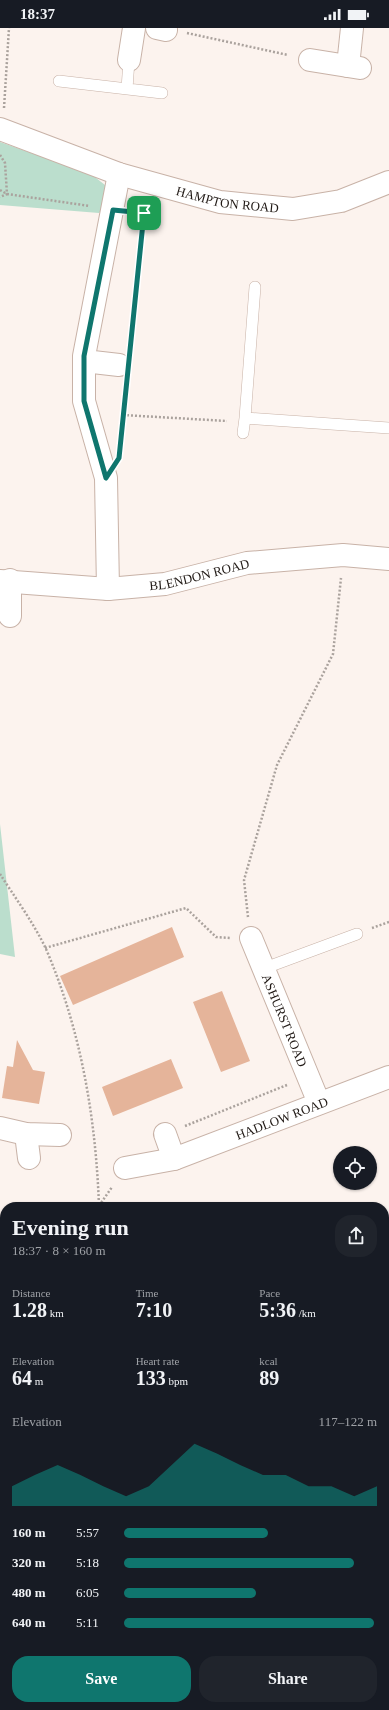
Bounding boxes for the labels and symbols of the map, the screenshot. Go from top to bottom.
street label: HAMPTON ROAD [175,183,279,215]
pin [127,196,161,230]
street label: BLENDON ROAD [149,555,251,593]
street label: ASHURST ROAD [259,972,311,1069]
street label: HADLOW ROAD [233,1094,330,1142]

